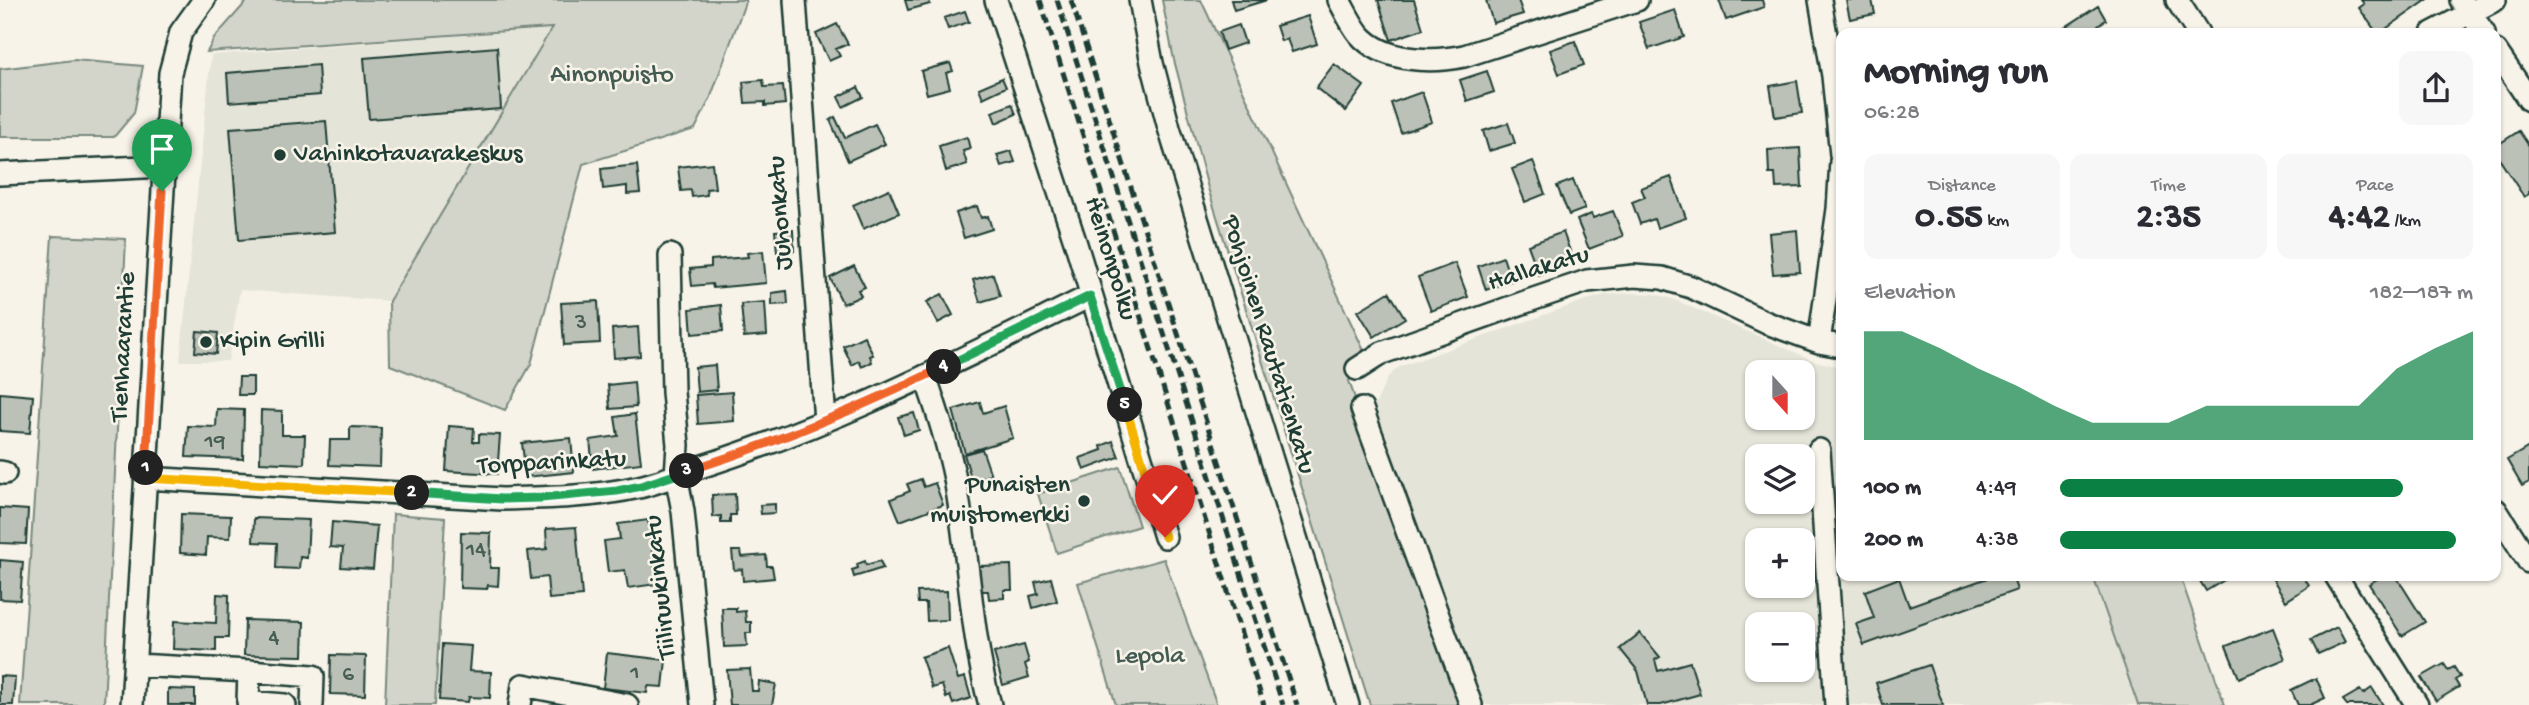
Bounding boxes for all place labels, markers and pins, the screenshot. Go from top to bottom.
pin [132,119,192,191]
place label: Vahinkotavarakeskus [293,140,524,171]
marker: Vahinkotavarakeskus [272,147,288,163]
place label: Kipin Grilli [220,327,325,358]
marker: Kipin Grilli [198,334,214,350]
pin: 4 [926,350,962,384]
pin: 5 [1108,388,1142,422]
pin: 1 [128,450,164,486]
pin: 3 [670,454,704,489]
pin [1135,465,1195,537]
place label: Punaisten muistomerkki [930,471,1071,532]
pin: 2 [394,476,430,510]
marker: Punaisten muistomerkki [1076,493,1092,509]

